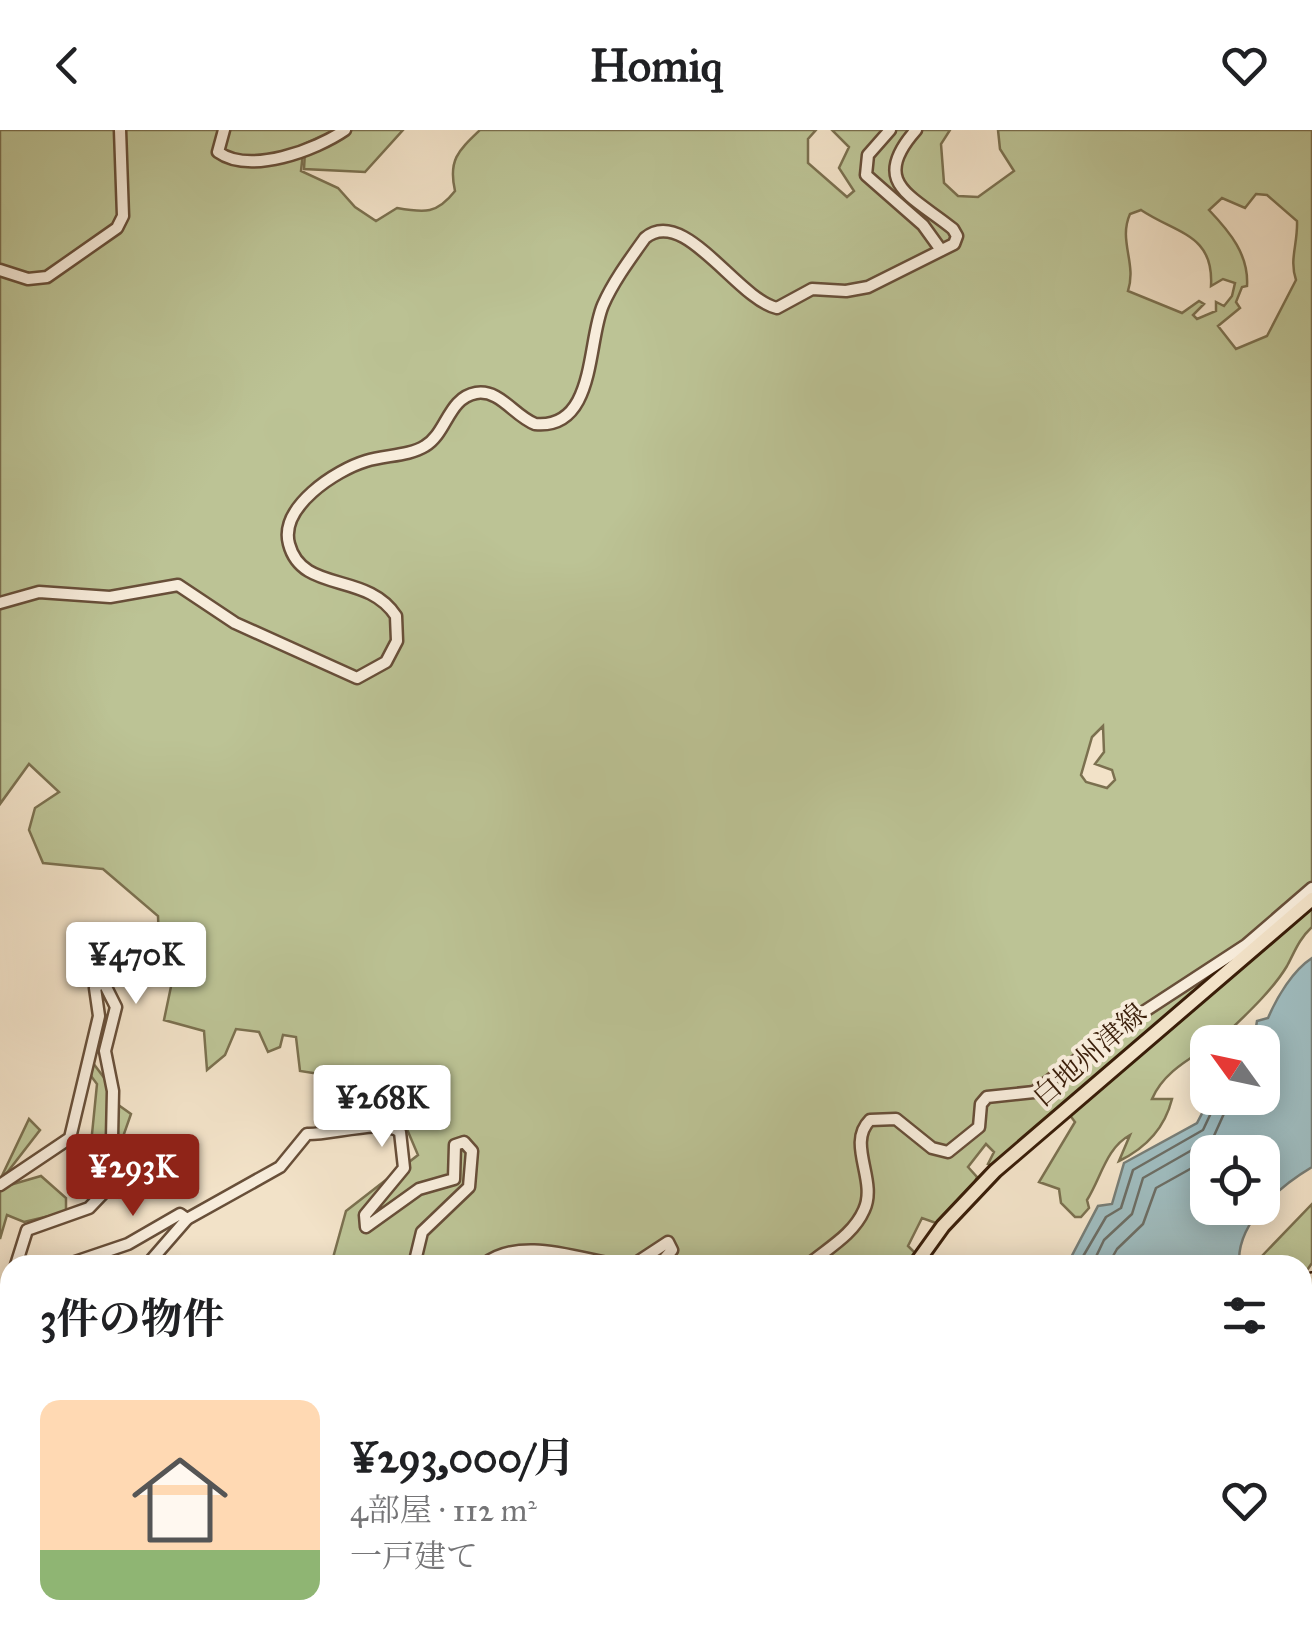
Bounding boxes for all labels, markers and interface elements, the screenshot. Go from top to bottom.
icon: back [40,38,95,93]
text: Homiq [590,38,722,93]
icon: heart [1217,38,1272,93]
pin: ¥470K [66,922,206,1007]
text: ¥470K [88,935,184,974]
street label: 白地州津線 [1025,996,1153,1114]
north arrow [1190,1025,1280,1115]
map controls [1190,1025,1280,1225]
pin: ¥268K [312,1065,452,1150]
text: ¥268K [336,1078,428,1117]
pin: ¥293K [63,1134,203,1219]
button: locate [1190,1135,1280,1225]
text: ¥293K [88,1147,178,1186]
icon: filters [1217,1288,1272,1343]
text: 3件の物件 [40,1293,225,1345]
text: ¥293,000/月 [350,1432,575,1484]
icon: home [120,1440,240,1560]
icon: heart [1217,1473,1272,1528]
text: 4部屋 · 112 m² [350,1491,537,1530]
text: 一戸建て [350,1537,478,1576]

